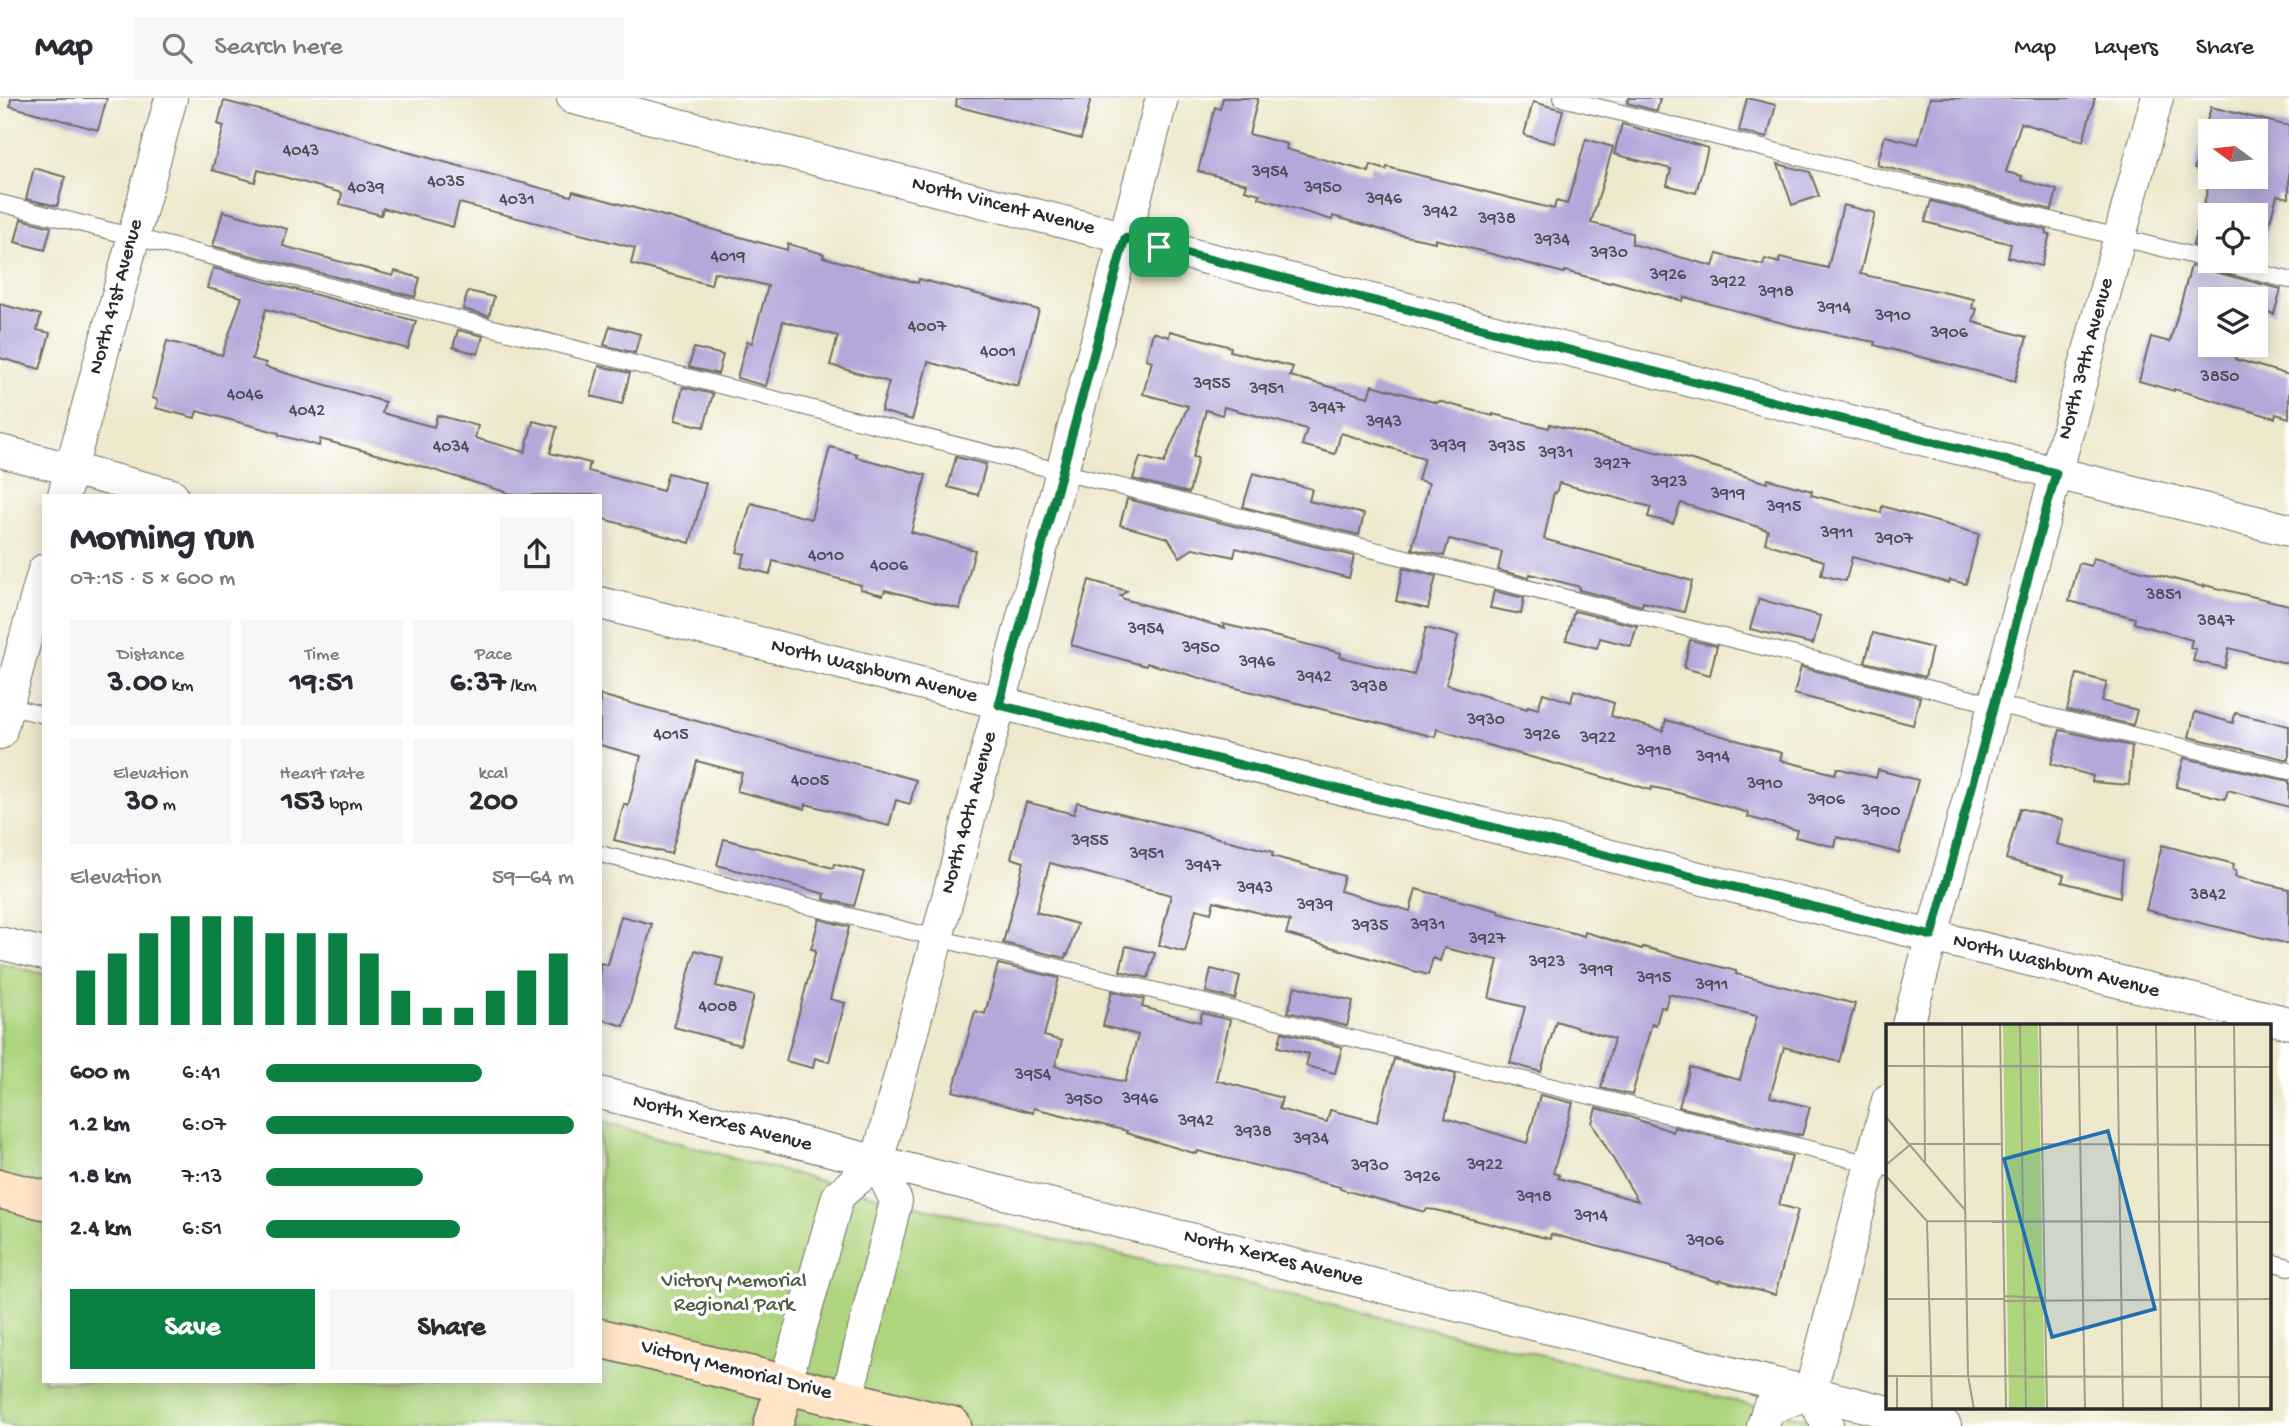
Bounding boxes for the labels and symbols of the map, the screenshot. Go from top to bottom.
north arrow [2198,119,2268,189]
house number: 4043 [283,141,319,162]
house number: 3954 [1251,162,1289,183]
house number: 4035 [427,172,465,193]
street label: North Vincent Avenue [909,172,1098,242]
house number: 4039 [347,178,385,199]
house number: 3950 [1303,178,1342,199]
house number: 3946 [1365,189,1403,210]
house number: 4031 [499,190,535,211]
house number: 3942 [1421,202,1458,223]
house number: 3938 [1477,209,1516,230]
street label: North 41st Avenue [84,216,150,377]
pin [1129,217,1189,277]
house number: 3934 [1533,230,1571,251]
house number: 3930 [1589,243,1628,264]
house number: 4019 [710,247,746,268]
house number: 3926 [1649,265,1687,286]
house number: 3922 [1709,272,1746,293]
street label: North 39th Avenue [2053,274,2121,443]
house number: 3918 [1757,282,1794,303]
house number: 3914 [1816,298,1852,319]
house number: 3910 [1874,306,1911,327]
house number: 4007 [908,317,947,338]
house number: 3906 [1929,323,1969,344]
house number: 4001 [980,342,1016,363]
house number: 3850 [2200,367,2239,388]
house number: 3955 [1192,374,1231,395]
house number: 3951 [1248,379,1285,400]
house number: 4046 [227,385,264,406]
house number: 3947 [1308,398,1346,419]
house number: 4042 [289,401,325,422]
house number: 3943 [1365,412,1402,433]
house number: 3939 [1429,436,1466,457]
house number: 4034 [433,437,470,458]
house number: 3935 [1487,437,1526,458]
house number: 3931 [1538,443,1573,464]
house number: 3927 [1593,454,1631,475]
house number: 3923 [1650,472,1687,493]
house number: 3919 [1710,484,1745,505]
house number: 3915 [1765,497,1802,518]
house number: 3911 [1820,523,1853,544]
house number: 3907 [1874,529,1914,550]
house number: 4010 [808,546,844,567]
house number: 4006 [870,556,909,577]
house number: 3851 [2145,585,2182,606]
house number: 3847 [2196,611,2235,632]
house number: 3954 [1127,619,1165,640]
street label: North Washburn Avenue [768,634,981,710]
house number: 3950 [1181,638,1220,659]
house number: 3946 [1238,652,1276,673]
house number: 3942 [1295,667,1332,688]
house number: 3938 [1349,677,1388,698]
house number: 3930 [1466,710,1505,731]
house number: 4015 [653,725,689,746]
house number: 3926 [1523,725,1561,746]
street label: North 40th Avenue [936,728,1004,897]
house number: 3922 [1579,728,1616,749]
house number: 3918 [1635,741,1672,762]
house number: 3914 [1695,747,1731,768]
house number: 4005 [791,771,829,792]
house number: 3910 [1746,774,1783,795]
house number: 3906 [1806,790,1846,811]
house number: 3900 [1861,801,1900,822]
house number: 3955 [1070,831,1109,852]
house number: 3951 [1128,844,1165,865]
house number: 3947 [1184,856,1222,877]
house number: 3943 [1236,878,1273,899]
house number: 3842 [2189,885,2226,906]
house number: 3939 [1296,895,1333,916]
house number: 3931 [1410,915,1445,936]
house number: 3935 [1350,916,1389,937]
house number: 3927 [1468,929,1506,950]
street label: North Washburn Avenue [1950,929,2163,1005]
house number: 3923 [1528,952,1565,973]
house number: 3919 [1578,960,1613,981]
house number: 3915 [1635,968,1672,989]
house number: 3911 [1695,975,1728,996]
house number: 4008 [699,997,738,1018]
inset map [1886,1024,2272,1408]
house number: 3954 [1014,1065,1052,1086]
house number: 3946 [1121,1089,1159,1110]
street label: North Xerxes Avenue [630,1090,815,1159]
house number: 3950 [1064,1090,1103,1111]
house number: 3942 [1177,1111,1214,1132]
house number: 3938 [1233,1122,1272,1143]
house number: 3934 [1292,1129,1330,1150]
house number: 3922 [1466,1155,1503,1176]
house number: 3930 [1350,1156,1389,1177]
house number: 3926 [1403,1167,1441,1188]
house number: 3918 [1515,1187,1552,1208]
house number: 3914 [1573,1206,1609,1227]
street label: North Xerxes Avenue [1181,1225,1366,1294]
house number: 3906 [1685,1231,1725,1252]
park label: Victory Memorial Regional Park [660,1270,807,1319]
street label: Victory Memorial Drive [637,1335,835,1407]

